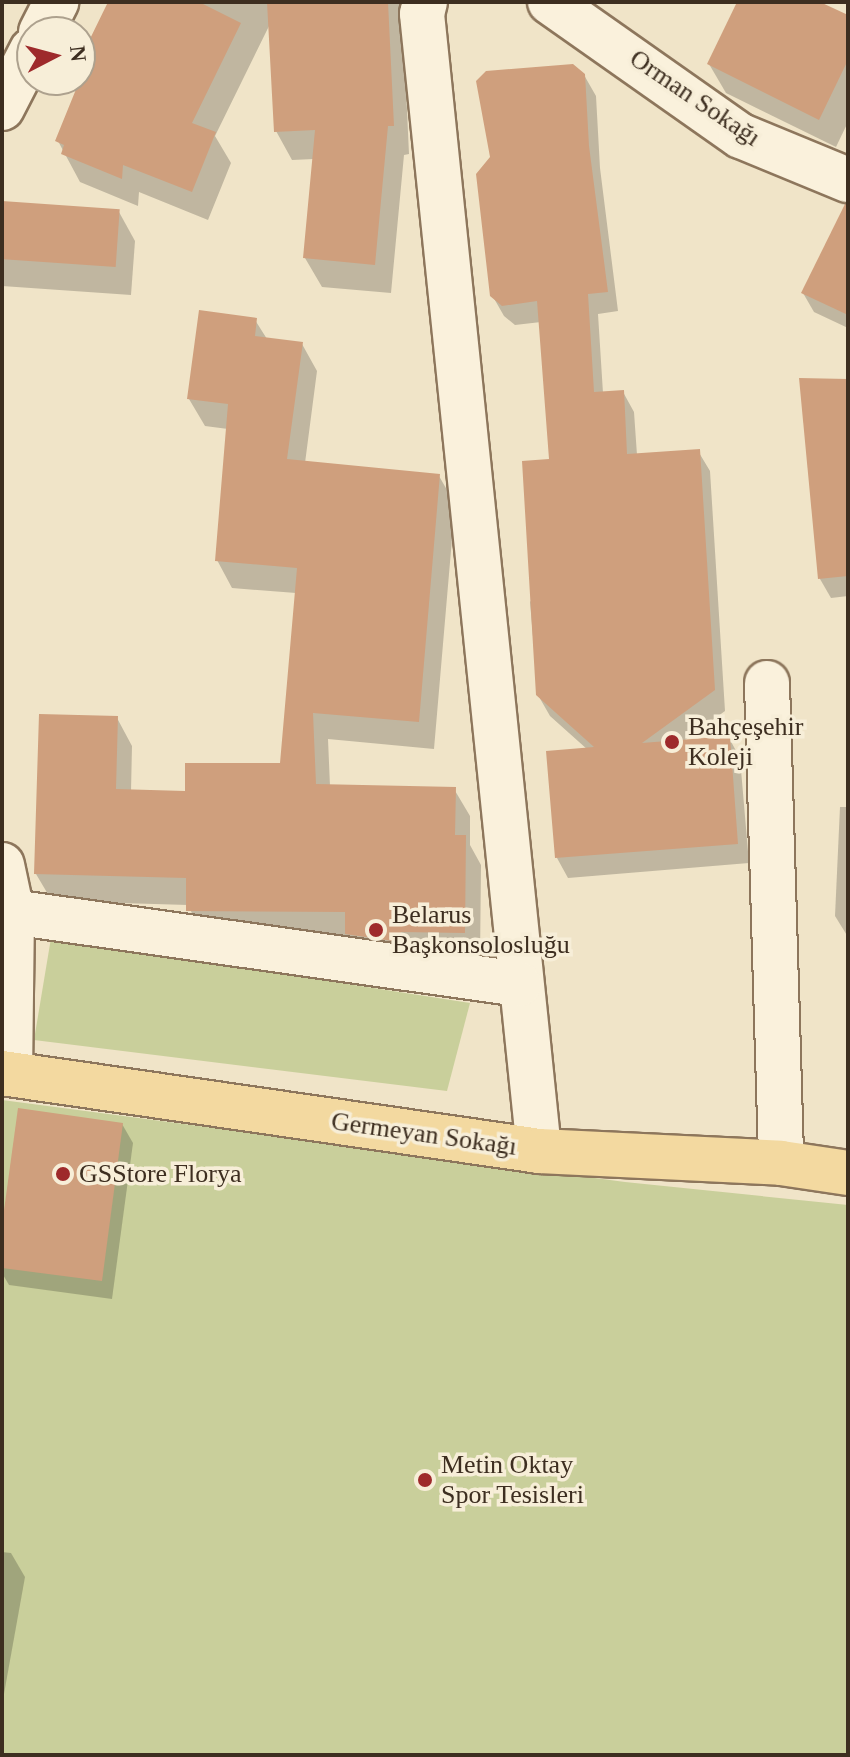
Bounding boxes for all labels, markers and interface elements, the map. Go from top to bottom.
north arrow [16,16,96,96]
street label: Orman Sokağı [624,43,766,153]
text: N [65,44,92,63]
place label: Bahçeşehir Koleji [688,711,804,772]
marker: Bahçeşehir Koleji [663,733,681,751]
place label: Belarus Başkonsolosluğu [392,899,570,960]
marker: Belarus Başkonsolosluğu [367,921,385,939]
street label: Germeyan Sokağı [329,1106,519,1162]
place label: GSStore Florya [79,1158,242,1190]
marker: GSStore Florya [54,1165,72,1183]
place label: Metin Oktay Spor Tesisleri [441,1449,584,1510]
marker: Metin Oktay Spor Tesisleri [416,1471,434,1489]

